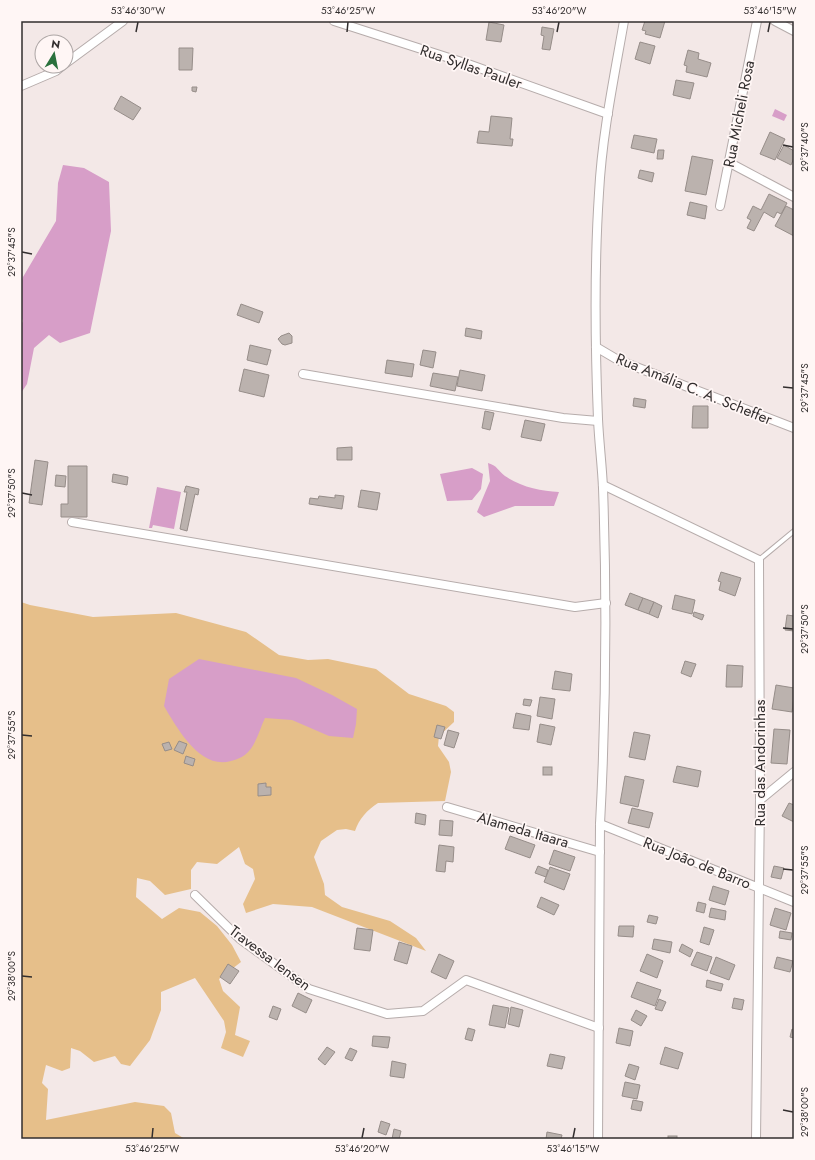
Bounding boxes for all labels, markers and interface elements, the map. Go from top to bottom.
text: 53°46'30"W [111,3,165,18]
text: 53°46'25"W [321,3,375,18]
text: 53°46'20"W [532,3,586,18]
text: 53°46'15"W [743,3,797,18]
north arrow [34,34,74,74]
text: N [50,36,61,53]
street label: Rua Syllas Pauler [417,39,526,95]
street label: Rua Micheli Rosa [718,59,760,169]
text: 29°37'40"S [797,122,812,172]
text: 29°37'45"S [4,227,19,277]
street label: Rua Amália C. A. Scheffer [613,348,776,431]
text: 29°37'45"S [797,363,812,413]
text: 29°37'50"S [4,468,19,518]
text: 29°37'50"S [797,604,812,654]
street label: Rua das Andorinhas [749,700,771,826]
text: 29°37'55"S [4,710,19,760]
street label: Alameda Itaara [475,806,571,854]
street label: Rua João de Barro [640,831,754,895]
text: 29°37'55"S [797,845,812,895]
street label: Travessa Iensen [225,920,315,996]
text: 29°38'00"S [4,950,19,1001]
text: 29°38'00"S [797,1086,812,1137]
text: 53°46'25"W [125,1141,179,1156]
text: 53°46'20"W [335,1141,389,1156]
text: 53°46'15"W [546,1141,600,1156]

